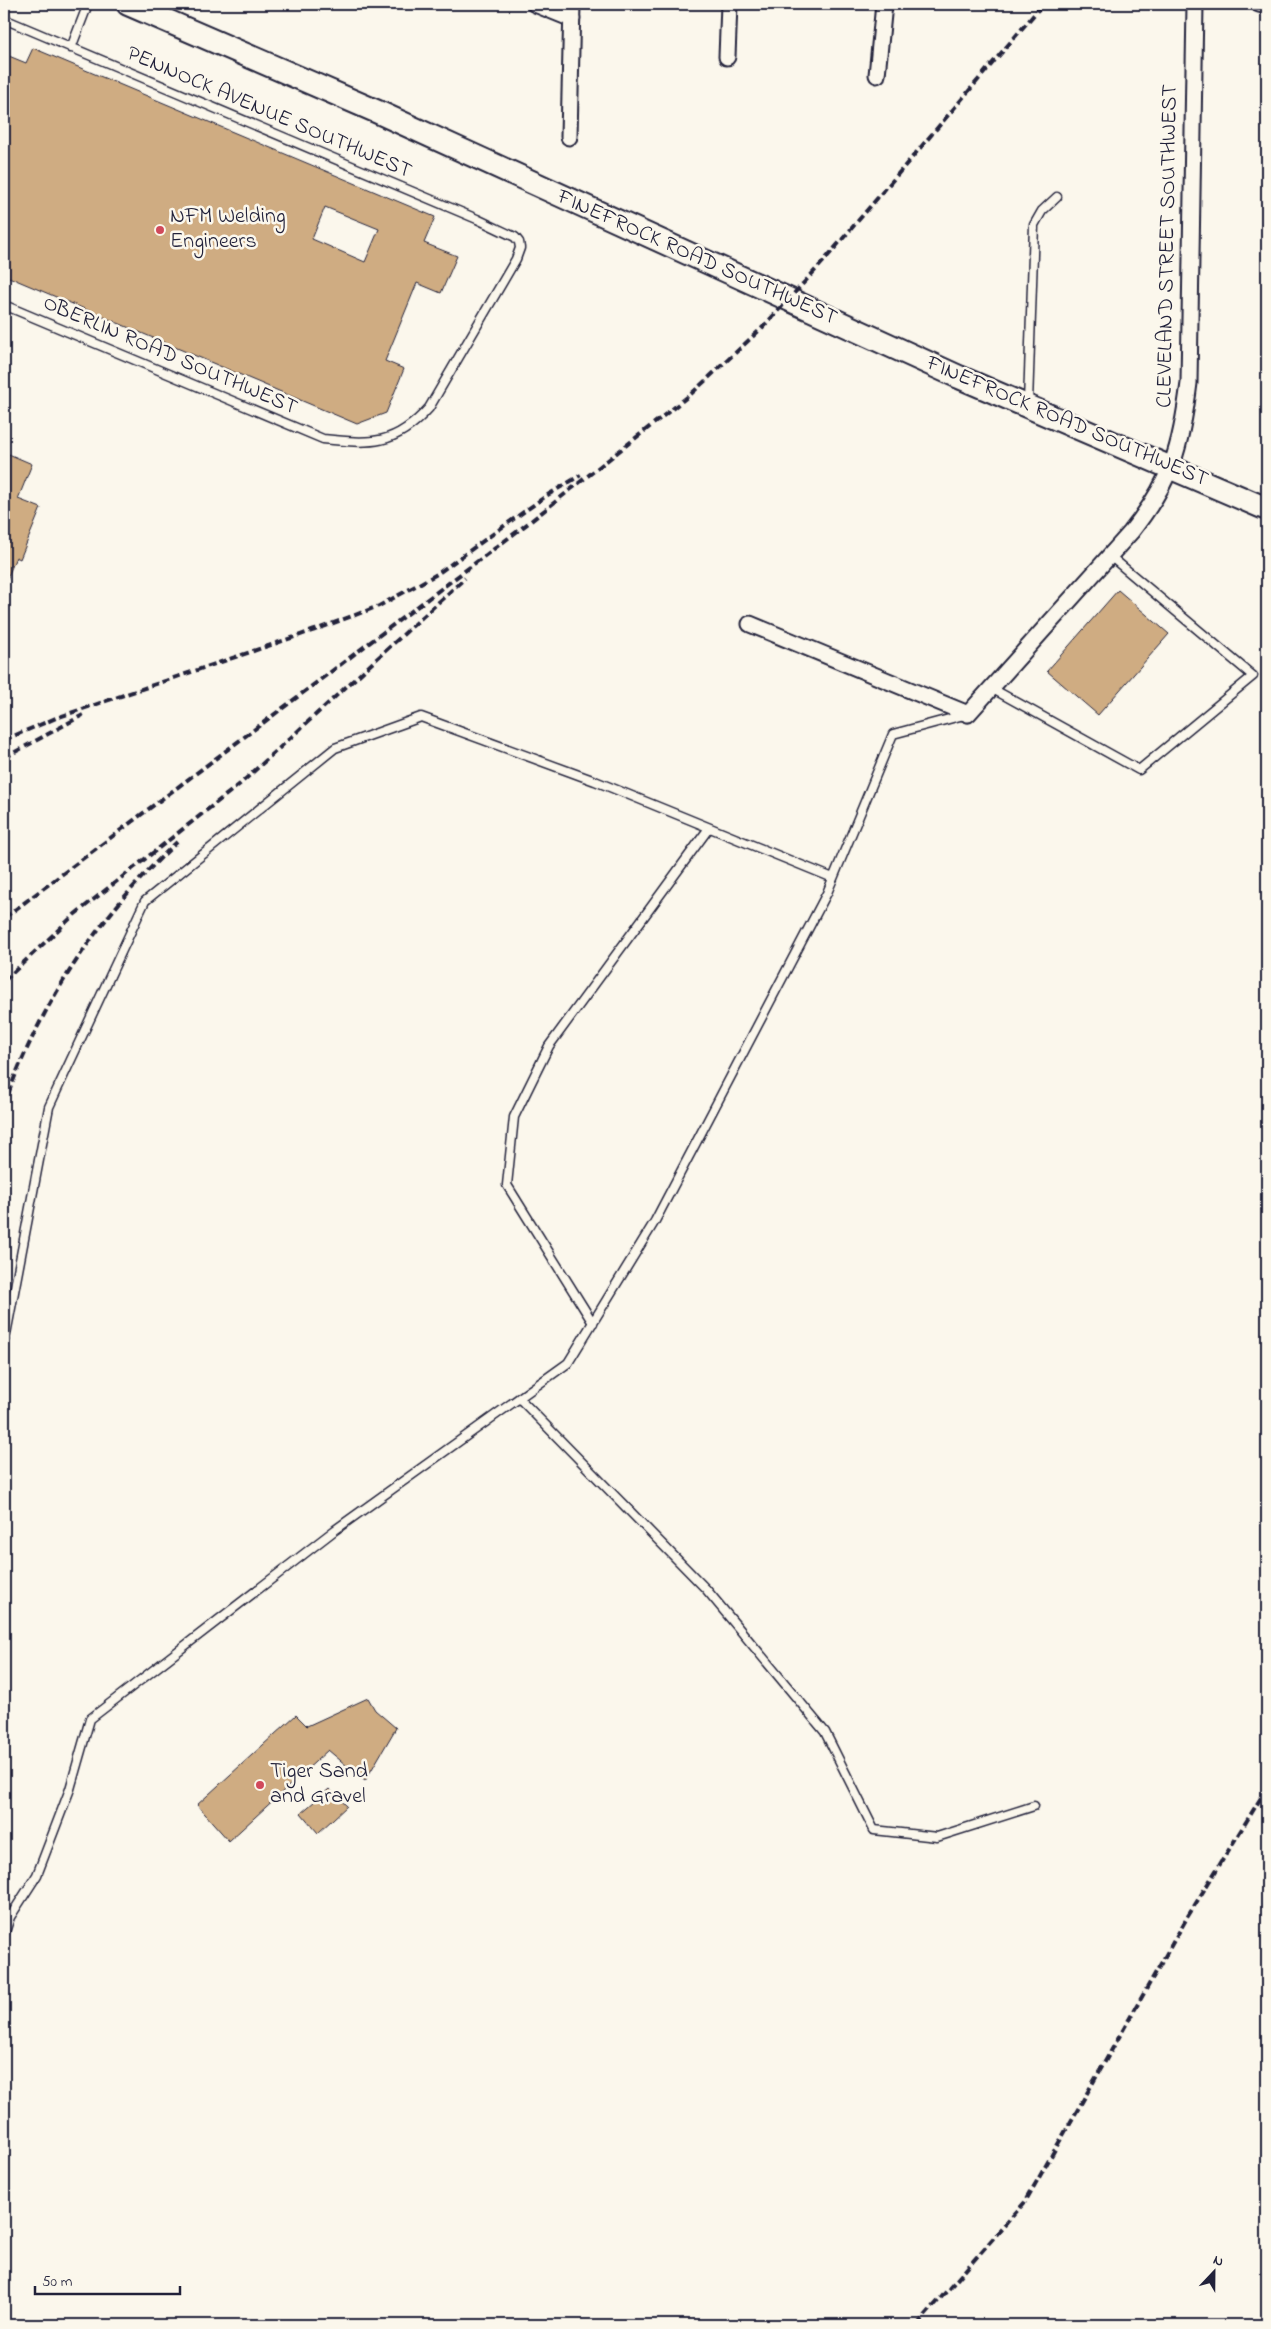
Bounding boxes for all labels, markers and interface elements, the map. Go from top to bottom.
street label: PENNOCK AVENUE SOUTHWEST [121,38,417,188]
street label: CLEVELAND STREET SOUTHWEST [1149,83,1187,408]
street label: FINEFROCK ROAD SOUTHWEST [551,181,843,335]
place label: NFM Welding Engineers [170,201,286,259]
marker: NFM Welding Engineers [154,224,166,236]
street label: OBERLIN ROAD SOUTHWEST [38,288,303,424]
street label: FINEFROCK ROAD SOUTHWEST [920,347,1214,496]
place label: Tiger Sand and Gravel [270,1756,368,1813]
marker: Tiger Sand and Gravel [254,1779,266,1791]
north arrow [1188,2246,1238,2296]
text: N [1210,2250,1227,2273]
scale bar [35,2264,180,2296]
text: 50 m [42,2271,73,2293]

